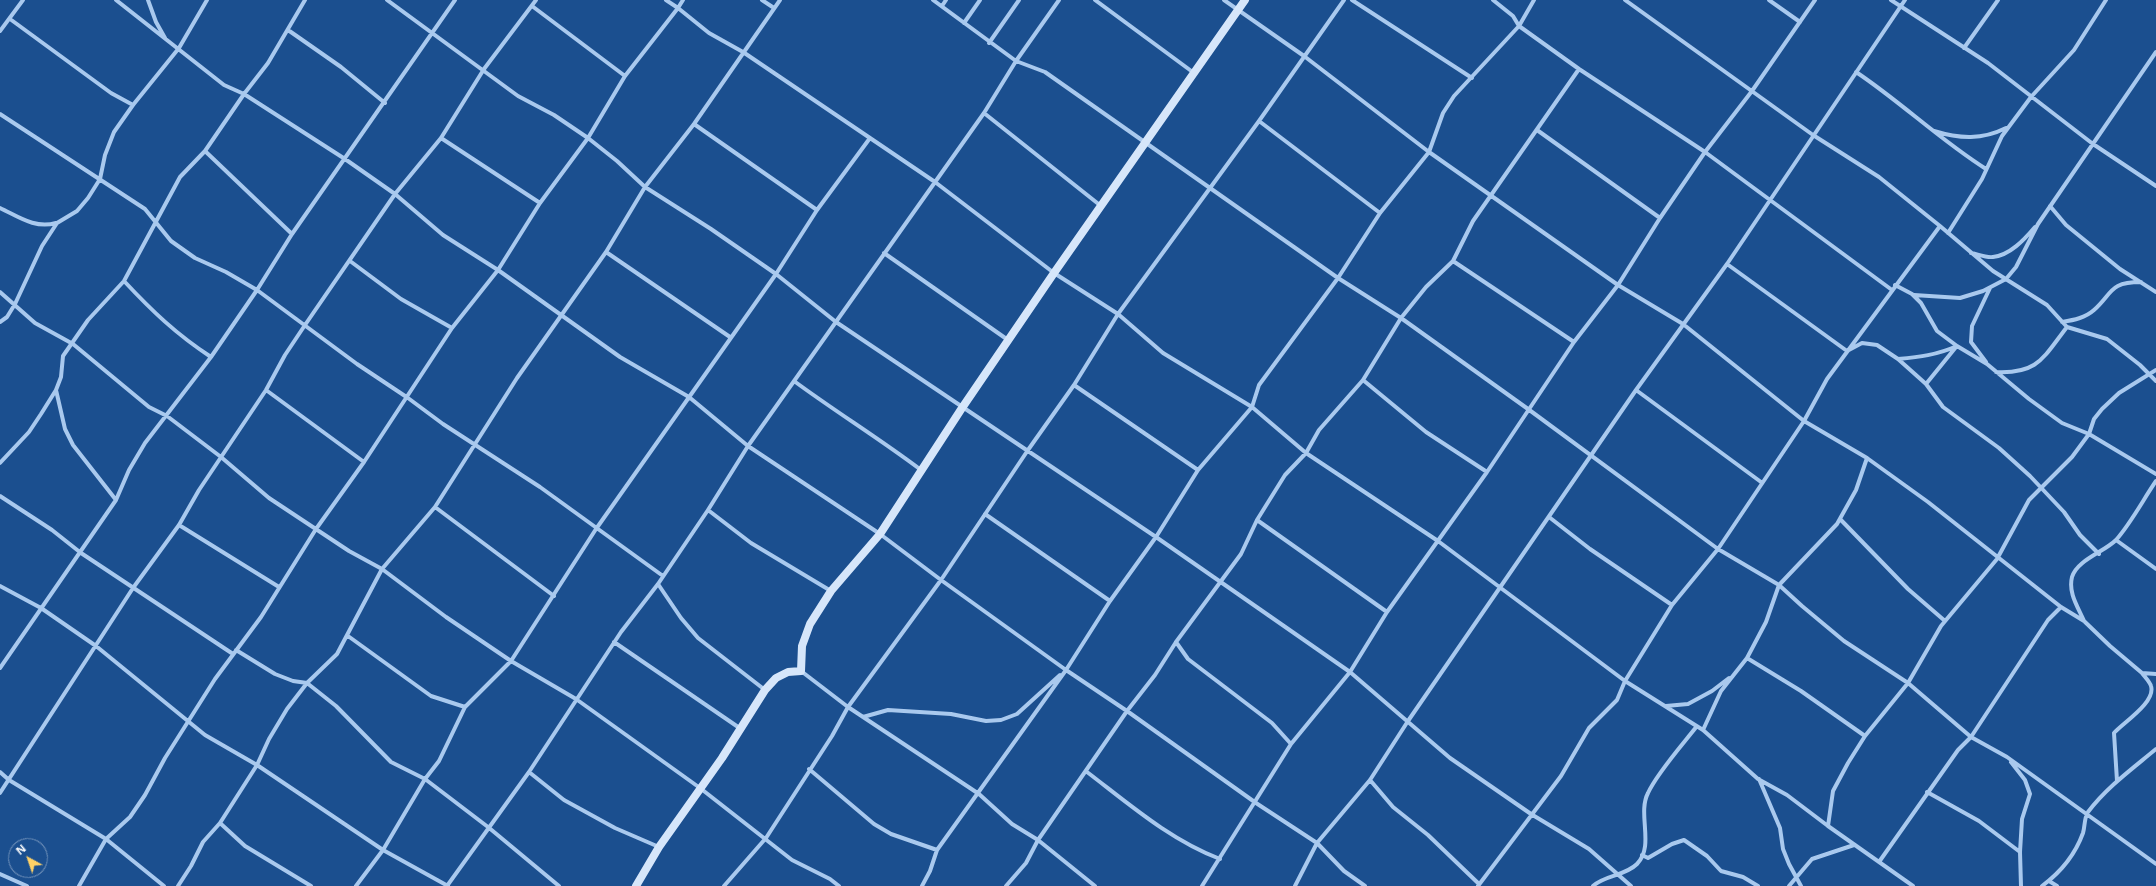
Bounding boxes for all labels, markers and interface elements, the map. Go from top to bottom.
north arrow [8,838,48,878]
text: N [12,841,29,858]

